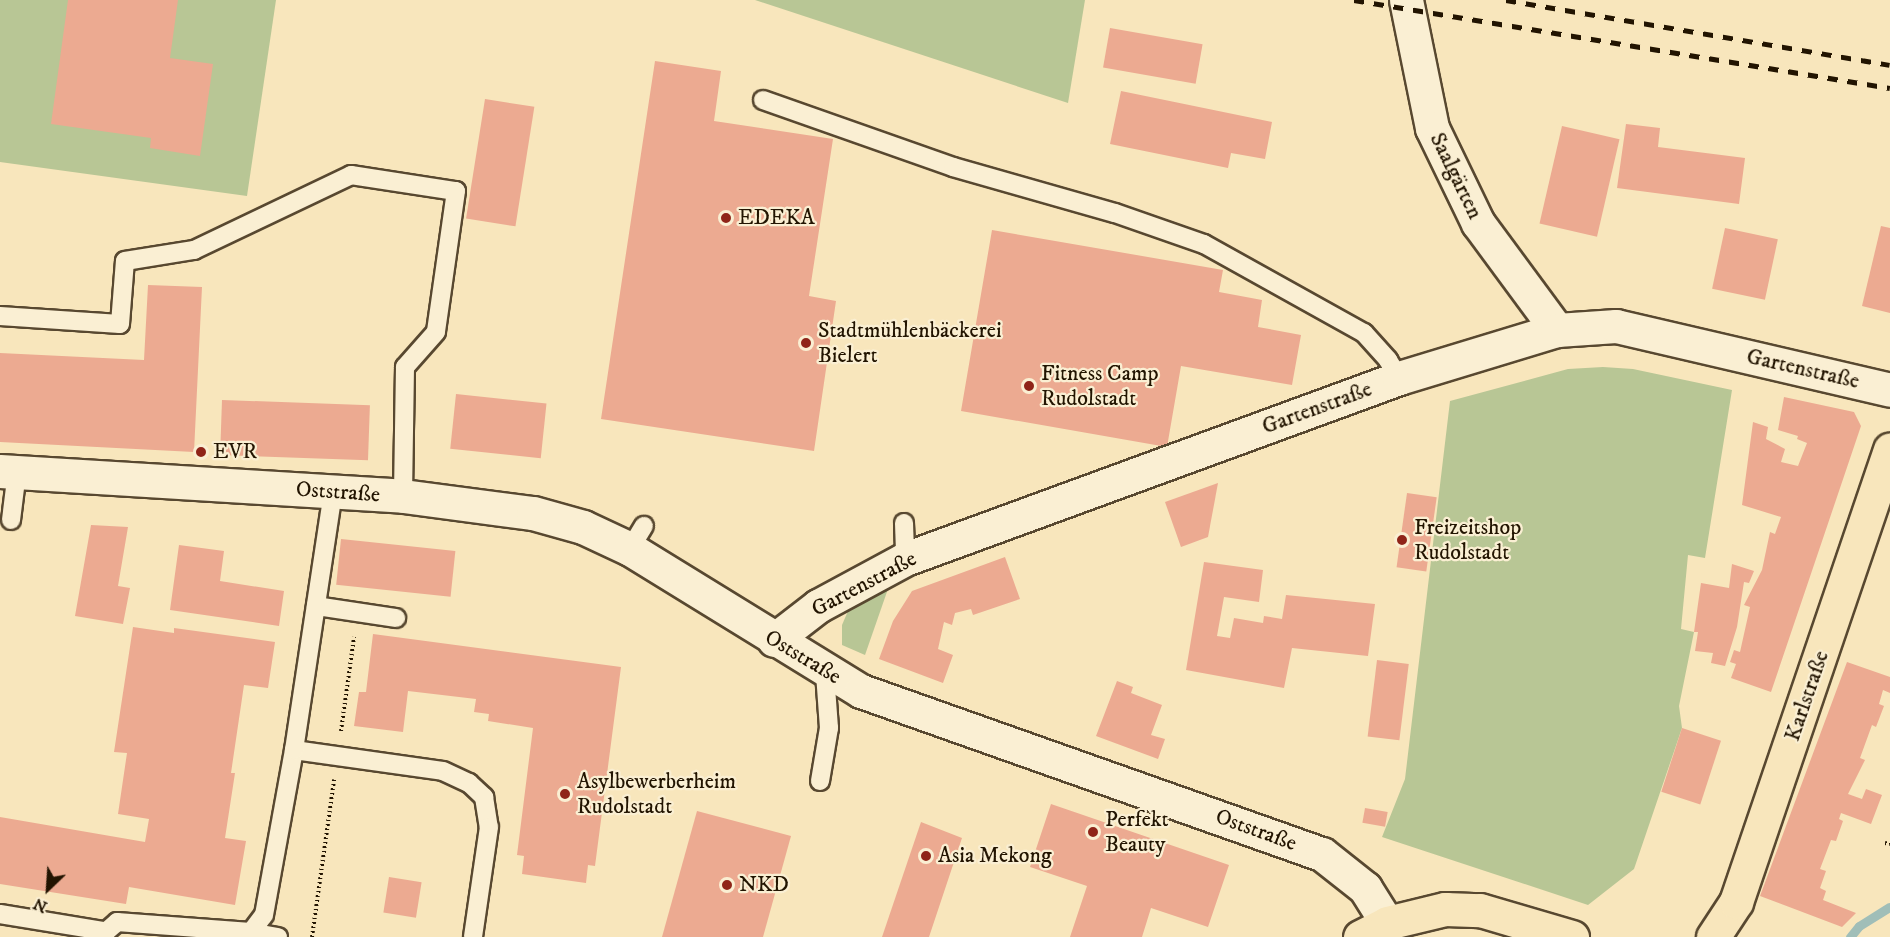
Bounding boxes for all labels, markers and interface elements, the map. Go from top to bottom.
street label: Saalgärten [1424,129,1488,223]
place label: EDEKA [738,205,815,231]
marker: EDEKA [719,211,733,225]
place label: Stadtmühlenbäckerei Bielert [818,317,1002,368]
marker: Stadtmühlenbäckerei Bielert [799,336,813,350]
street label: Gartenstraße [1744,343,1862,395]
place label: Fitness Camp Rudolstadt [1041,360,1159,412]
street label: Gartenstraße [1259,376,1375,440]
marker: Fitness Camp Rudolstadt [1022,379,1036,393]
place label: EVR [213,439,257,465]
marker: EVR [194,445,208,459]
street label: Oststraße [295,476,381,508]
place label: Freizeitshop Rudolstadt [1414,514,1521,566]
marker: Freizeitshop Rudolstadt [1395,533,1409,547]
street label: Gartenstraße [807,545,921,623]
street label: Oststraße [760,624,846,690]
street label: Karlstraße [1779,647,1835,745]
place label: Asylbewerberheim Rudolstadt [577,768,736,819]
marker: Asylbewerberheim Rudolstadt [558,787,572,801]
street label: Oststraße [1212,803,1300,857]
place label: Perfekt Beauty [1105,806,1169,858]
marker: Perfekt Beauty [1086,825,1100,839]
place label: Asia Mekong [938,843,1052,869]
marker: Asia Mekong [919,849,933,863]
north arrow [18,859,78,919]
place label: NKD [739,872,789,898]
marker: NKD [720,878,734,892]
text: N [30,893,51,917]

